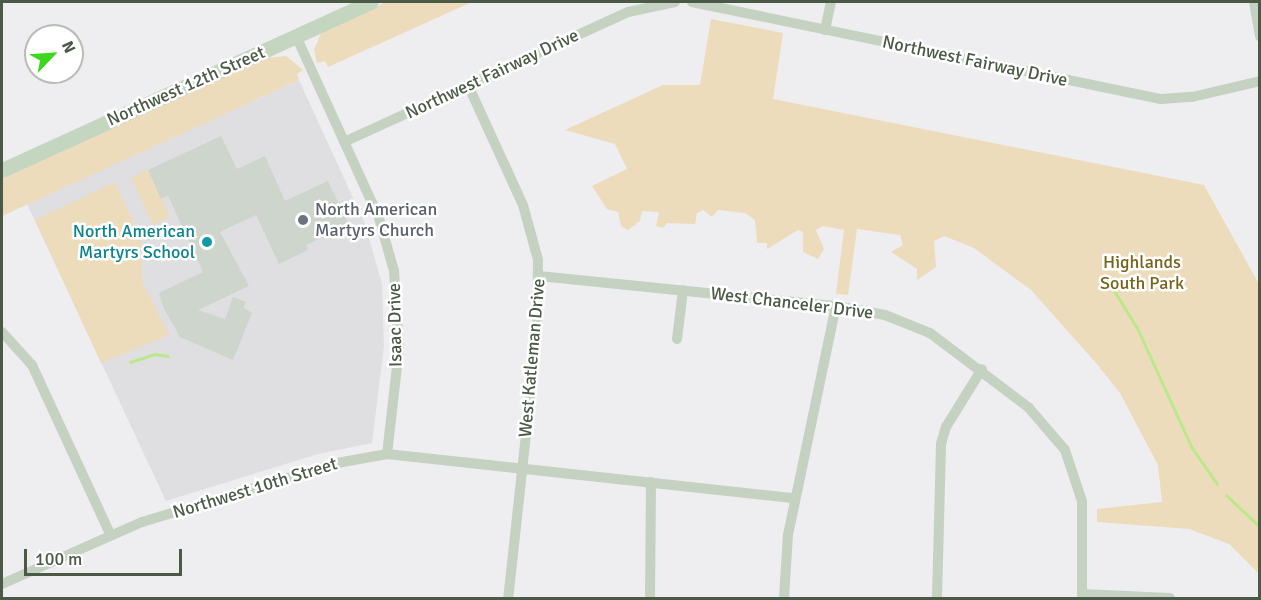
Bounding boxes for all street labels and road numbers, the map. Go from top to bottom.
street label: Northwest Fairway Drive [402,24,582,124]
street label: Northwest Fairway Drive [881,31,1069,91]
street label: Northwest 12th Street [104,41,268,131]
street label: West Katleman Drive [514,278,550,438]
street label: West Chanceler Drive [709,282,875,324]
street label: Isaac Drive [383,283,407,367]
street label: Northwest 10th Street [170,453,340,523]

